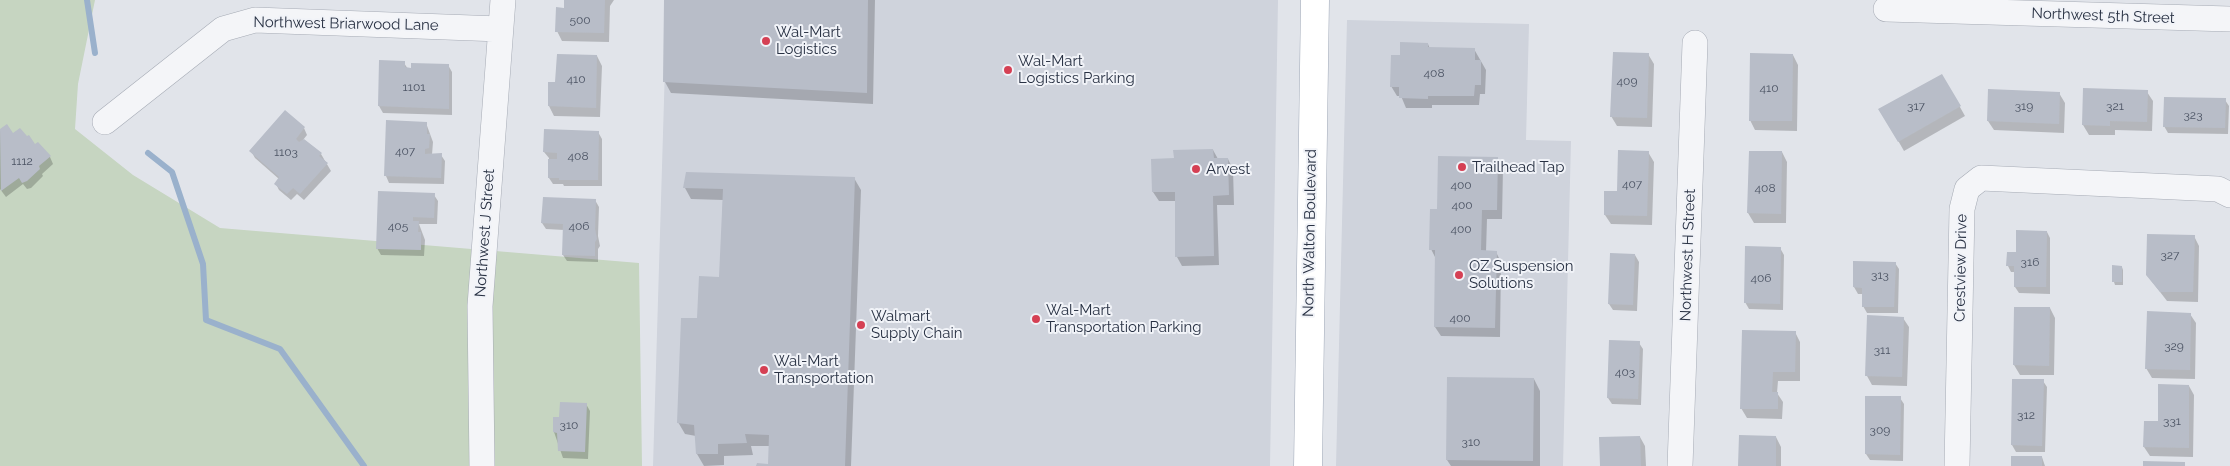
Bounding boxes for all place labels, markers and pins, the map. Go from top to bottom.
place label: Wal-Mart Logistics [776,23,841,58]
marker: Wal-Mart Logistics [760,35,772,47]
place label: Wal-Mart Logistics Parking [1018,52,1135,87]
marker: Wal-Mart Logistics Parking [1002,64,1014,76]
place label: Trailhead Tap [1472,158,1564,176]
place label: Arvest [1206,160,1250,178]
marker: Trailhead Tap [1456,161,1468,173]
marker: Arvest [1190,163,1202,175]
place label: OZ Suspension Solutions [1469,257,1574,292]
marker: OZ Suspension Solutions [1453,269,1465,281]
place label: Wal-Mart Transportation Parking [1046,301,1202,336]
place label: Walmart Supply Chain [871,307,963,342]
marker: Wal-Mart Transportation Parking [1030,313,1042,325]
marker: Walmart Supply Chain [855,319,867,331]
place label: Wal-Mart Transportation [774,352,874,387]
marker: Wal-Mart Transportation [758,364,770,376]

